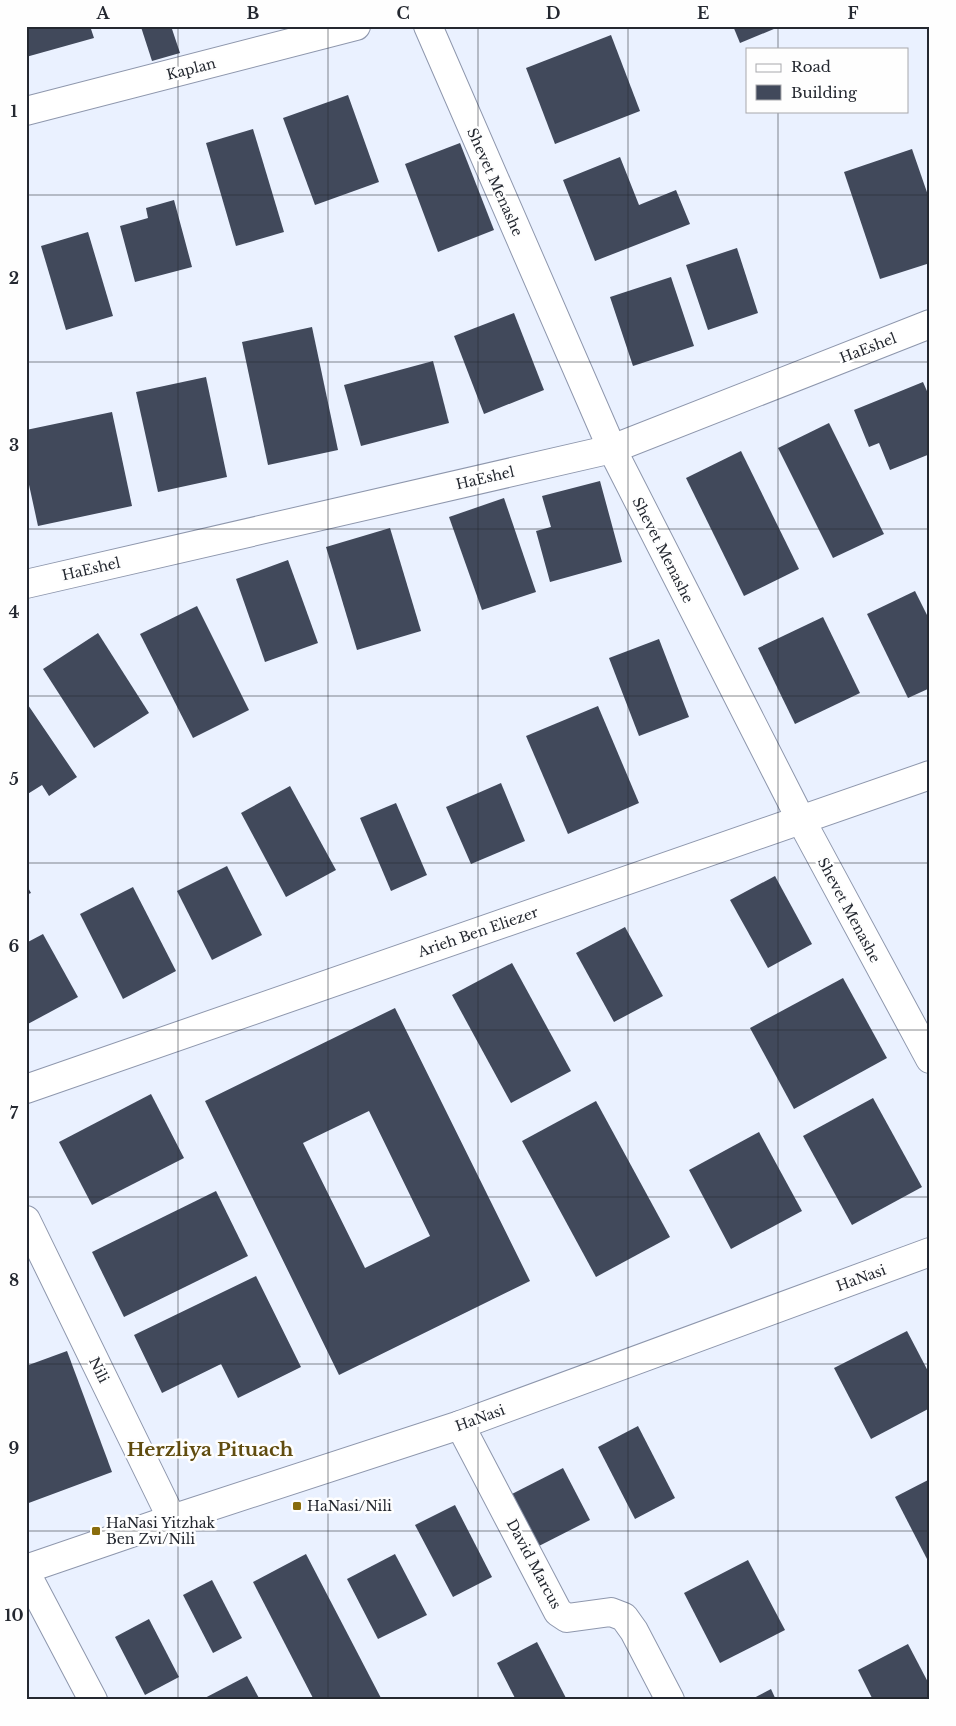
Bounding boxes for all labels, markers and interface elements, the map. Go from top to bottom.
text: A [96,3,111,23]
text: B [247,3,260,23]
text: C [396,3,410,23]
text: D [546,3,560,23]
text: E [697,3,709,23]
text: F [847,3,859,23]
legend [746,48,908,112]
street label: Kaplan [165,54,218,84]
text: Road [791,57,831,76]
text: Building [791,83,858,102]
text: 1 [11,101,18,121]
street label: Shevet Menashe [463,125,527,239]
text: 2 [9,268,19,288]
street label: HaEshel [837,329,899,367]
text: 3 [9,435,19,455]
street label: HaEshel [454,462,516,493]
street label: Shevet Menashe [629,494,697,606]
street label: HaEshel [60,553,122,584]
text: 4 [9,602,19,622]
text: 5 [9,769,19,789]
street label: Shevet Menashe [814,854,884,966]
street label: Arieh Ben Eliezer [414,903,541,961]
text: 6 [9,936,20,956]
text: 7 [10,1103,19,1123]
street label: HaNasi [834,1261,889,1295]
text: 8 [9,1270,19,1290]
street label: Nili [85,1354,113,1386]
street label: HaNasi [453,1401,508,1435]
text: 9 [9,1438,20,1458]
district label: Herzliya Pituach [127,1438,294,1461]
place label: HaNasi/Nili [307,1497,392,1515]
marker: HaNasi/Nili [291,1500,303,1512]
place label: HaNasi Yitzhak Ben Zvi/Nili [106,1514,216,1548]
street label: David Marcus [503,1516,565,1612]
marker: HaNasi Yitzhak Ben Zvi/Nili [90,1525,102,1537]
text: 10 [4,1605,24,1625]

